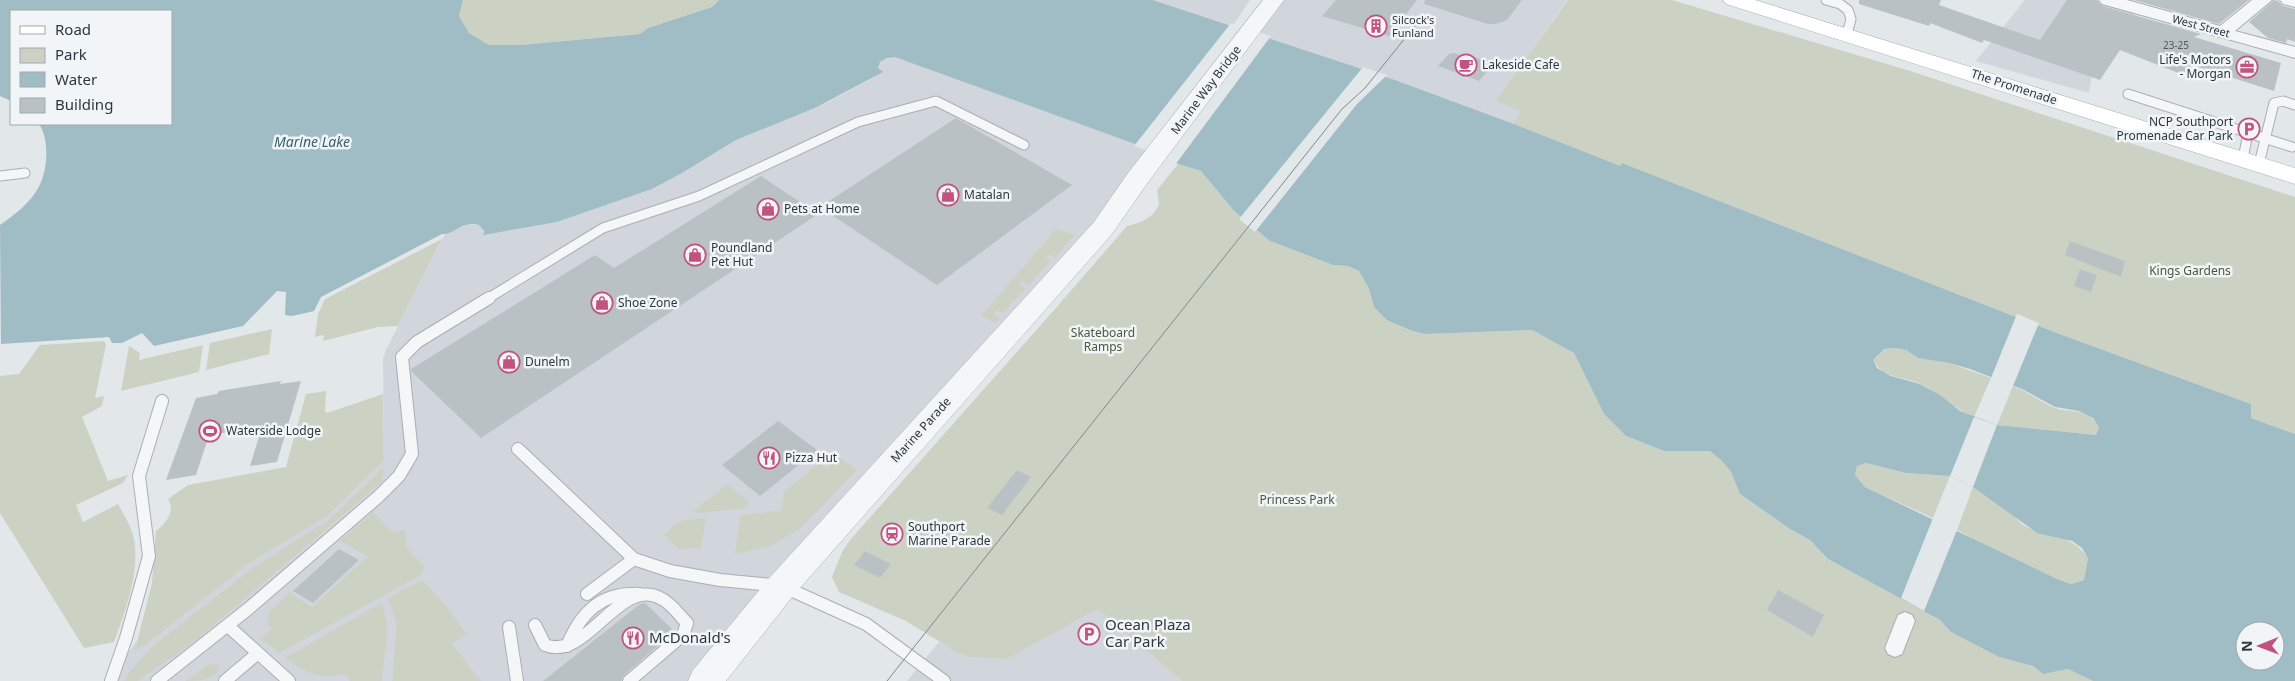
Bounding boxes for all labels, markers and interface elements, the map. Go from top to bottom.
legend [10,10,172,125]
street label: West Street [2171,11,2232,40]
place label: Silcock's Funland [1392,12,1434,40]
building icon: Silcock's Funland [1364,14,1388,38]
text: Road [55,19,91,39]
house number: 23-25 [2163,38,2189,52]
street label: Marine Way Bridge [1167,42,1245,138]
text: Park [55,44,87,64]
place label: Life's Motors - Morgan [2159,51,2231,82]
cafe icon: Lakeside Cafe [1454,53,1478,77]
office icon: Life's Motors - Morgan [2235,55,2259,79]
place label: Lakeside Cafe [1482,56,1560,73]
street label: The Promenade [1969,65,2060,109]
text: Water [55,69,97,89]
text: Building [55,94,113,114]
place label: NCP Southport Promenade Car Park [2117,113,2234,144]
parking icon: NCP Southport Promenade Car Park [2237,117,2261,141]
water label: Marine Lake [274,132,350,151]
shop icon: Matalan [936,183,960,207]
place label: Matalan [964,186,1010,203]
shop icon: Pets at Home [756,197,780,221]
place label: Pets at Home [784,200,860,217]
place label: Poundland Pet Hut [711,239,772,270]
shop icon: Poundland Pet Hut [683,243,707,267]
park label: Kings Gardens [2149,262,2231,279]
shop icon: Shoe Zone [590,291,614,315]
place label: Shoe Zone [618,294,678,311]
park label: Skateboard Ramps [1071,324,1135,355]
shop icon: Dunelm [497,350,521,374]
place label: Dunelm [525,353,570,370]
street label: Marine Parade [887,393,955,466]
sports icon: Waterside Lodge [198,419,222,443]
place label: Waterside Lodge [226,422,321,439]
restaurant icon: Pizza Hut [757,446,781,470]
place label: Pizza Hut [785,449,838,466]
park label: Princess Park [1259,491,1335,508]
place label: Southport Marine Parade [908,518,991,549]
station icon: Southport Marine Parade [880,522,904,546]
place label: Ocean Plaza Car Park [1105,614,1191,651]
north arrow [2235,621,2285,671]
parking icon: Ocean Plaza Car Park [1077,622,1101,646]
restaurant icon: McDonald's [621,626,645,650]
place label: McDonald's [649,627,731,647]
text: N [2237,640,2256,652]

